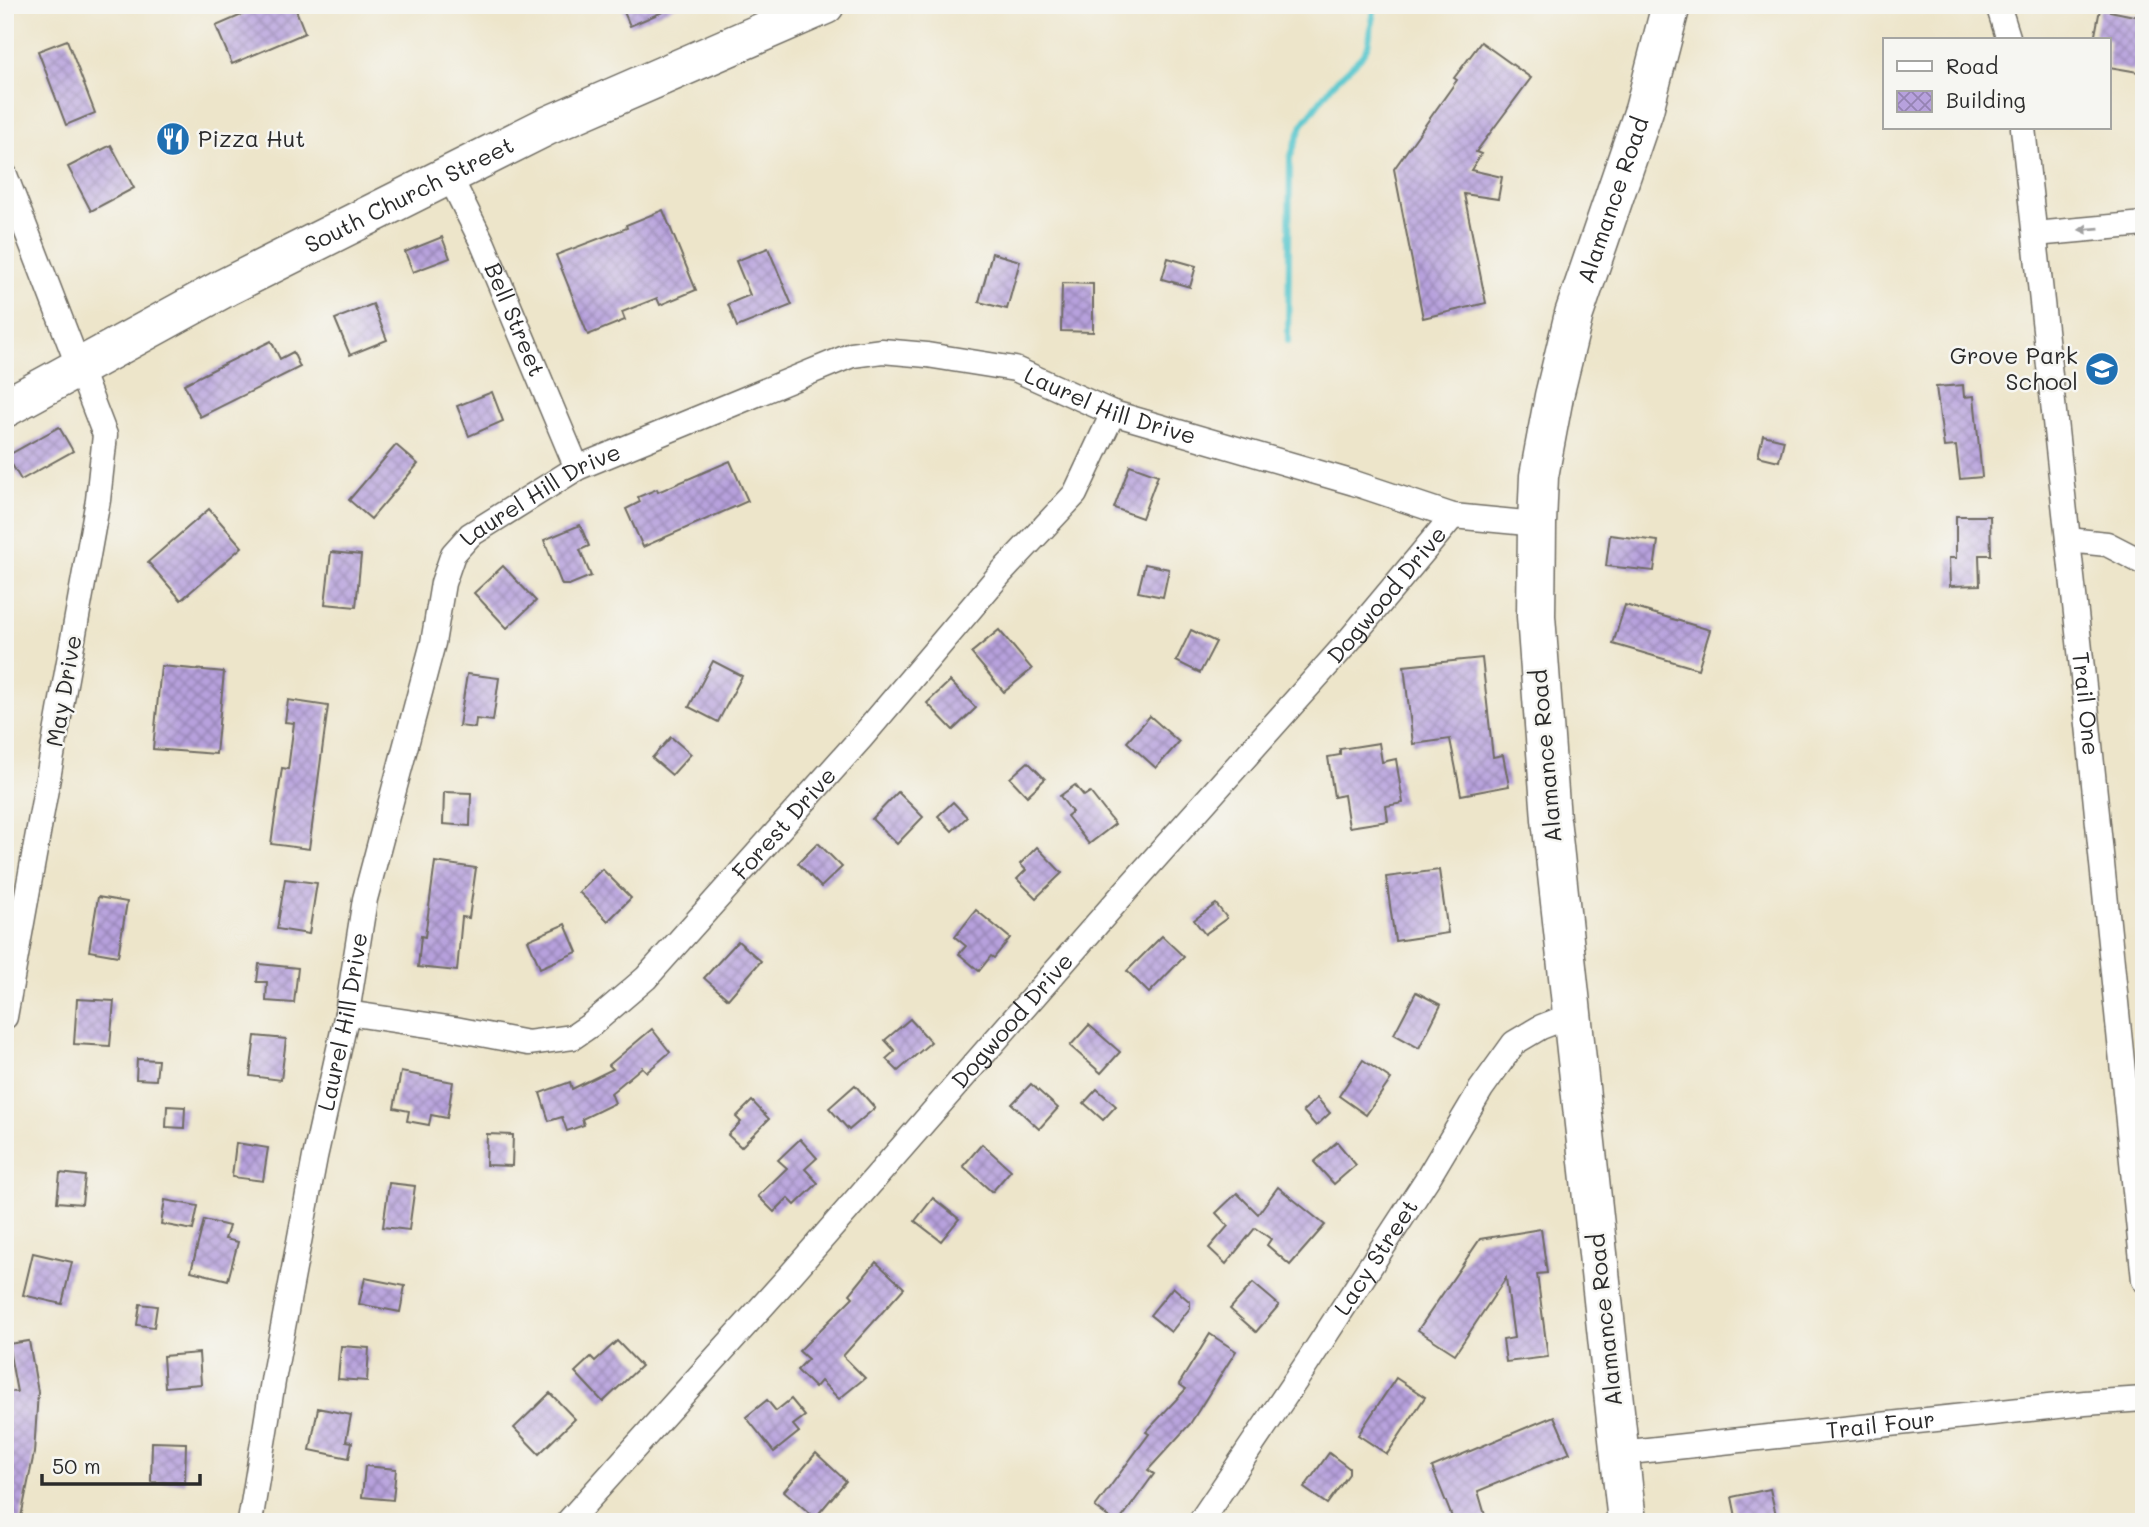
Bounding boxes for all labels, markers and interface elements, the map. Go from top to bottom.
legend [1883,38,2110,130]
text: Road [1946,52,1998,79]
text: Building [1946,86,2026,113]
street label: Alamance Road [1570,113,1655,287]
restaurant icon: Pizza Hut [154,120,192,158]
place label: Pizza Hut [198,123,305,153]
street label: South Church Street [299,129,519,259]
one-way arrow [2078,224,2100,235]
street label: Bell Street [478,258,553,381]
place label: Grove Park School [1950,340,2078,396]
school or university icon: Grove Park School [2083,350,2121,388]
street label: Laurel Hill Drive [1020,359,1200,450]
street label: Laurel Hill Drive [452,436,625,551]
street label: Dogwood Drive [1320,519,1452,669]
street label: May Drive [38,633,88,749]
street label: Trail One [2066,650,2107,757]
street label: Alamance Road [1522,668,1568,844]
street label: Forest Drive [725,760,842,886]
street label: Laurel Hill Drive [310,930,374,1114]
street label: Dogwood Drive [944,946,1079,1094]
street label: Lacy Street [1327,1193,1424,1320]
street label: Alamance Road [1580,1232,1628,1408]
street label: Trail Four [1824,1403,1936,1445]
scale bar [42,1443,200,1487]
text: 50 m [52,1452,101,1479]

